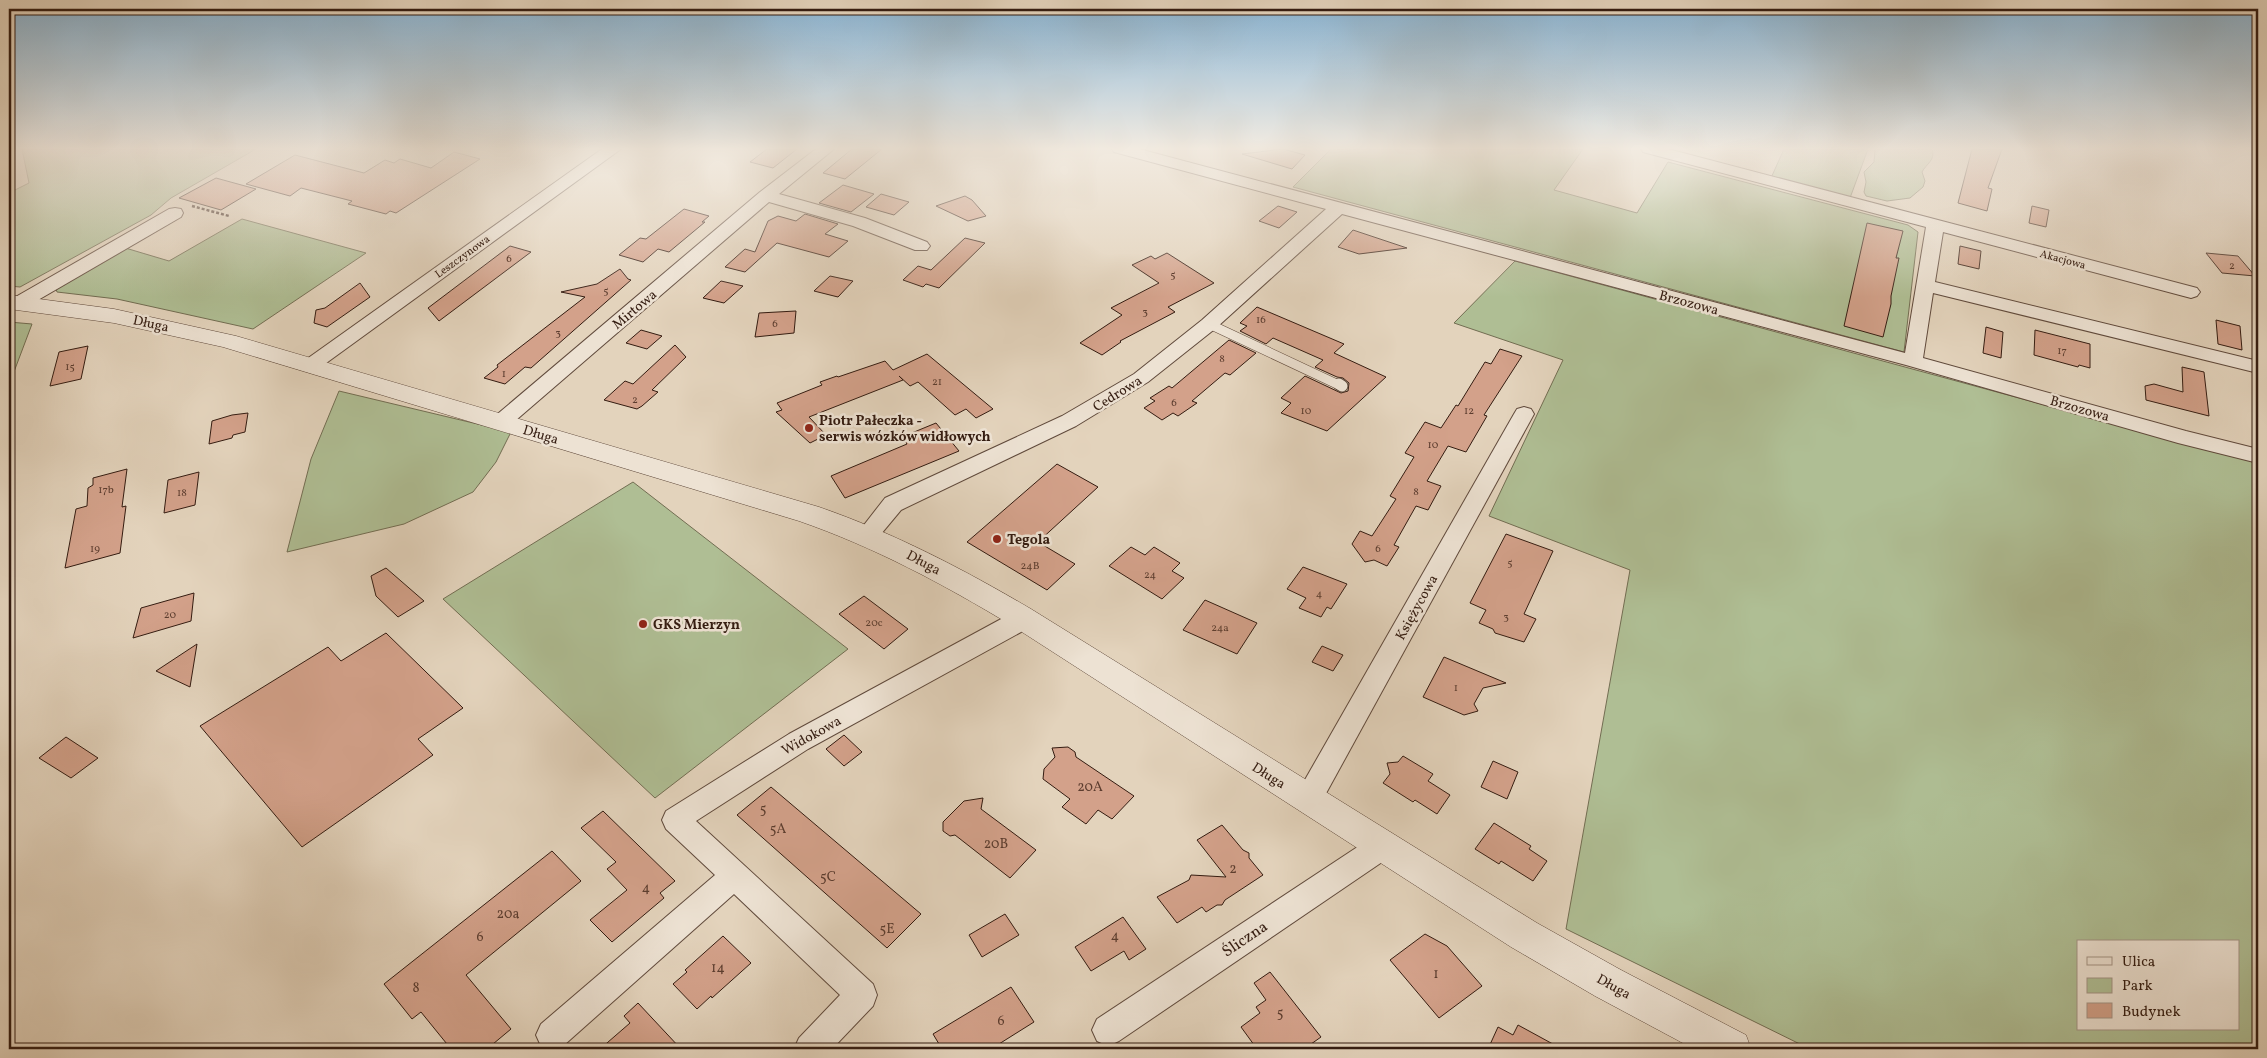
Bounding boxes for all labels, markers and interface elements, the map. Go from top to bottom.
street label: Leszczynowa [432,232,494,282]
street label: Akacjowa [2038,247,2088,274]
house number: 6 [506,252,512,267]
house number: 2 [2229,259,2235,274]
house number: 5 [1170,268,1176,283]
house number: 5 [603,284,609,299]
street label: Mirtowa [609,286,661,334]
street label: Brzozowa [1657,286,1721,321]
house number: 3 [1142,305,1148,320]
street label: Długa [131,311,171,338]
house number: 16 [1256,313,1266,328]
house number: 6 [772,317,778,332]
house number: 3 [555,326,561,341]
house number: 17 [2057,344,2067,359]
house number: 8 [1219,352,1225,367]
house number: 15 [65,360,75,375]
house number: 1 [502,367,506,382]
street label: Cedrowa [1090,372,1146,417]
house number: 21 [932,375,942,390]
street label: Brzozowa [2048,392,2112,427]
house number: 2 [632,393,638,408]
house number: 6 [1171,396,1177,411]
house number: 10 [1301,404,1312,419]
house number: 12 [1464,404,1474,419]
place label: Piotr Pałeczka - serwis wózków widłowych [819,412,991,447]
street label: Długa [520,421,561,450]
marker: Piotr Pałeczka - serwis wózków widłowych [803,422,815,434]
house number: 10 [1428,438,1439,453]
house number: 17b [98,483,114,498]
house number: 8 [1413,485,1419,500]
house number: 18 [177,486,187,501]
place label: Tegola [1007,531,1051,550]
marker: Tegola [991,533,1003,545]
house number: 19 [90,542,100,557]
house number: 6 [1375,542,1381,557]
street label: Długa [903,546,944,580]
house number: 5 [1507,556,1513,571]
house number: 24B [1021,559,1040,574]
house number: 24 [1144,568,1156,583]
street label: Księżycowa [1392,572,1443,644]
house number: 4 [1316,587,1323,602]
house number: 20 [164,608,177,623]
house number: 3 [1503,610,1509,625]
place label: GKS Mierzyn [653,616,740,635]
house number: 20c [865,616,883,631]
marker: GKS Mierzyn [637,618,649,630]
house number: 24a [1211,621,1229,636]
house number: 1 [1454,681,1458,696]
street label: Widokowa [778,712,845,761]
street label: Długa [1248,759,1289,794]
house number: 20A [1077,778,1103,797]
house number: 5 [760,800,766,819]
house number: 5A [770,820,786,839]
house number: 20B [984,835,1008,854]
house number: 2 [1229,860,1237,879]
house number: 5C [820,868,836,887]
house number: 4 [642,879,650,898]
house number: 20a [497,905,519,924]
street label: Śliczna [1218,916,1272,963]
house number: 5E [879,920,895,939]
house number: 4 [1111,927,1119,946]
house number: 6 [476,928,484,947]
legend [2077,940,2240,1030]
text: Ulica [2122,952,2155,973]
house number: 14 [711,959,725,978]
house number: 1 [1433,965,1439,984]
street label: Długa [1593,970,1634,1004]
text: Park [2122,976,2153,997]
house number: 8 [412,979,420,998]
text: Budynek [2122,1002,2181,1023]
house number: 5 [1277,1004,1283,1023]
house number: 6 [997,1012,1005,1031]

